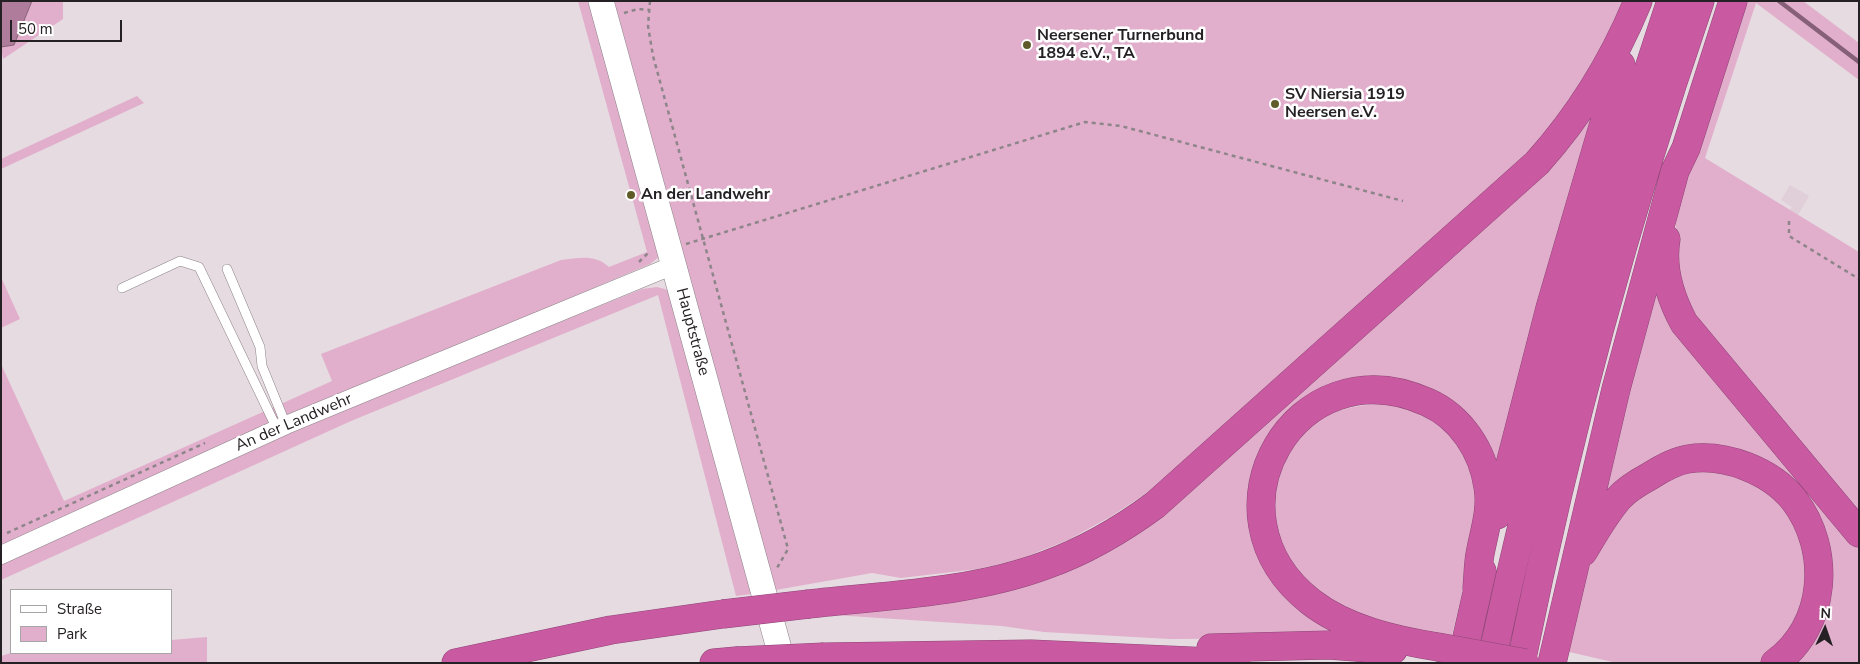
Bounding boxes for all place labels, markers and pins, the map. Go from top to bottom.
place label: Neersener Turnerbund 1894 e.V., TA [1037,26,1204,64]
marker: Neersener Turnerbund 1894 e.V., TA [1021,39,1033,51]
place label: SV Niersia 1919 Neersen e.V. [1285,85,1405,123]
marker: SV Niersia 1919 Neersen e.V. [1269,98,1281,110]
place label: An der Landwehr [641,185,770,205]
marker: An der Landwehr [625,189,637,201]

